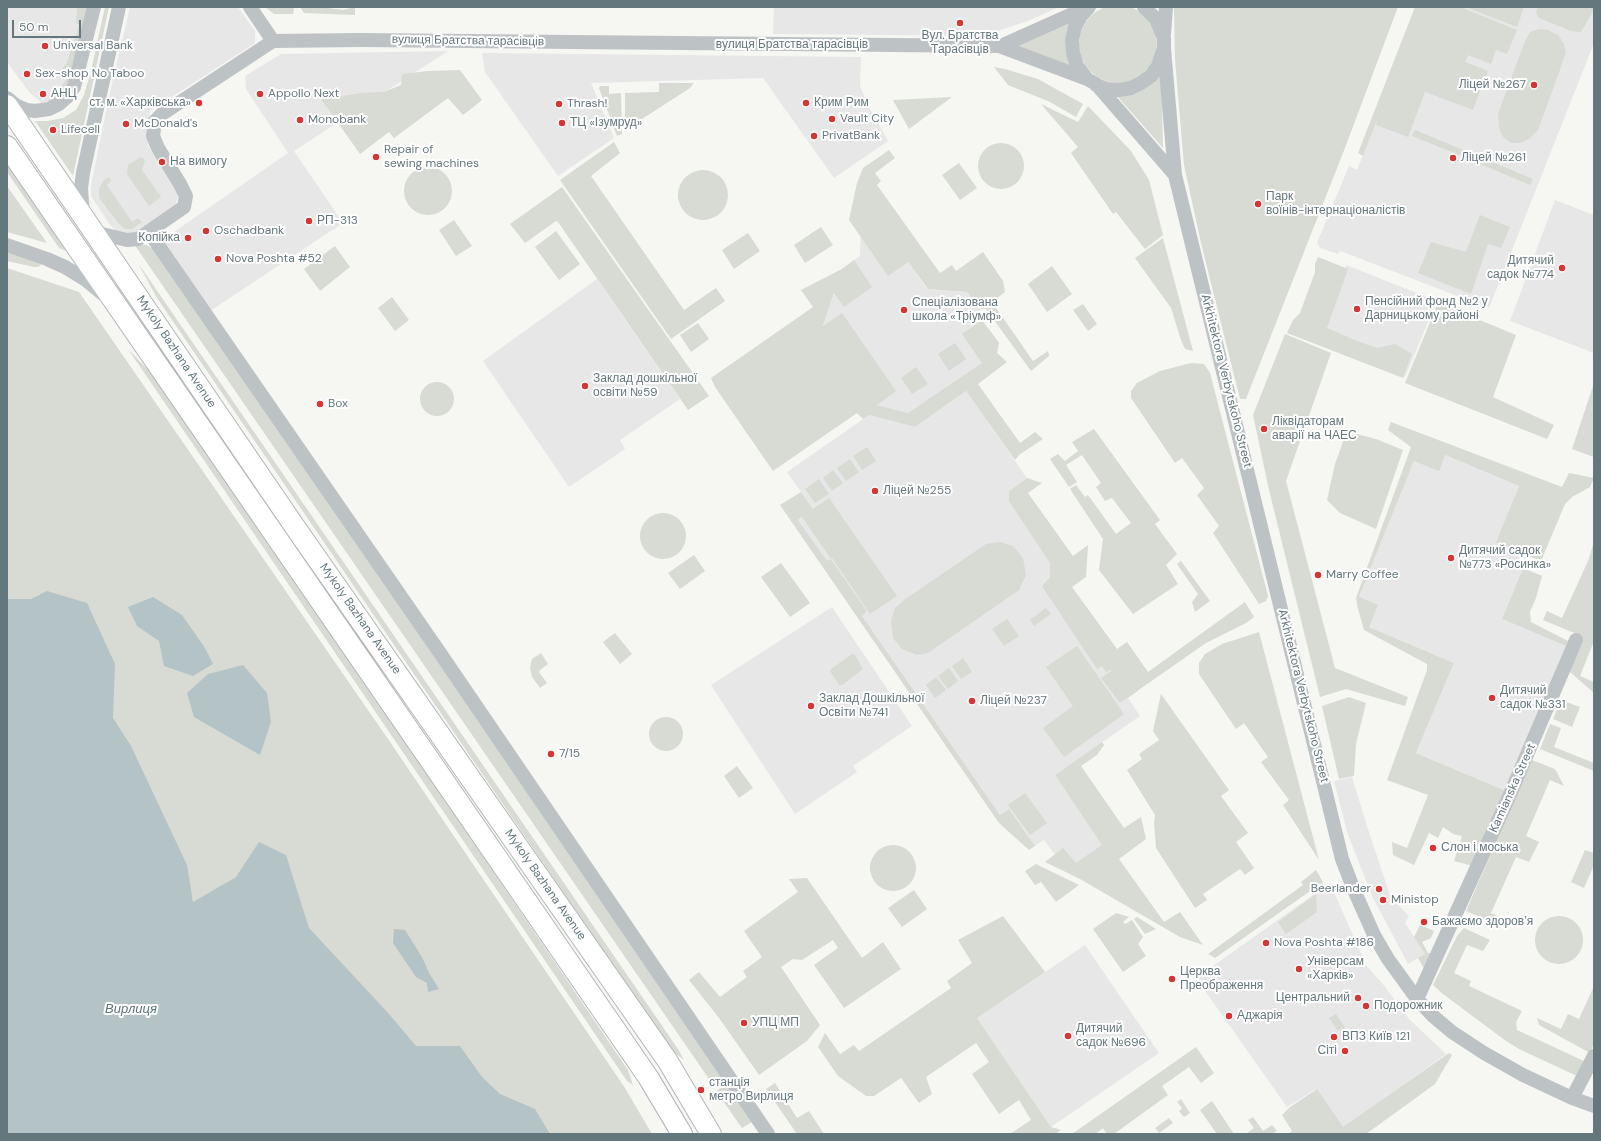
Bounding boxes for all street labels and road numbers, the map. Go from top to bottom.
street label: вулиця Братства тарасівців [392,32,544,50]
street label: вулиця Братства тарасівців [716,38,868,52]
street label: Mykoly Bazhana Avenue [133,293,219,411]
street label: Arkhitektora Verbytskoho Street [1197,293,1255,469]
street label: Mykoly Bazhana Avenue [316,561,404,677]
street label: Arkhitektora Verbytskoho Street [1274,608,1332,784]
street label: Kamianska Street [1487,741,1539,835]
street label: Mykoly Bazhana Avenue [501,827,589,943]

